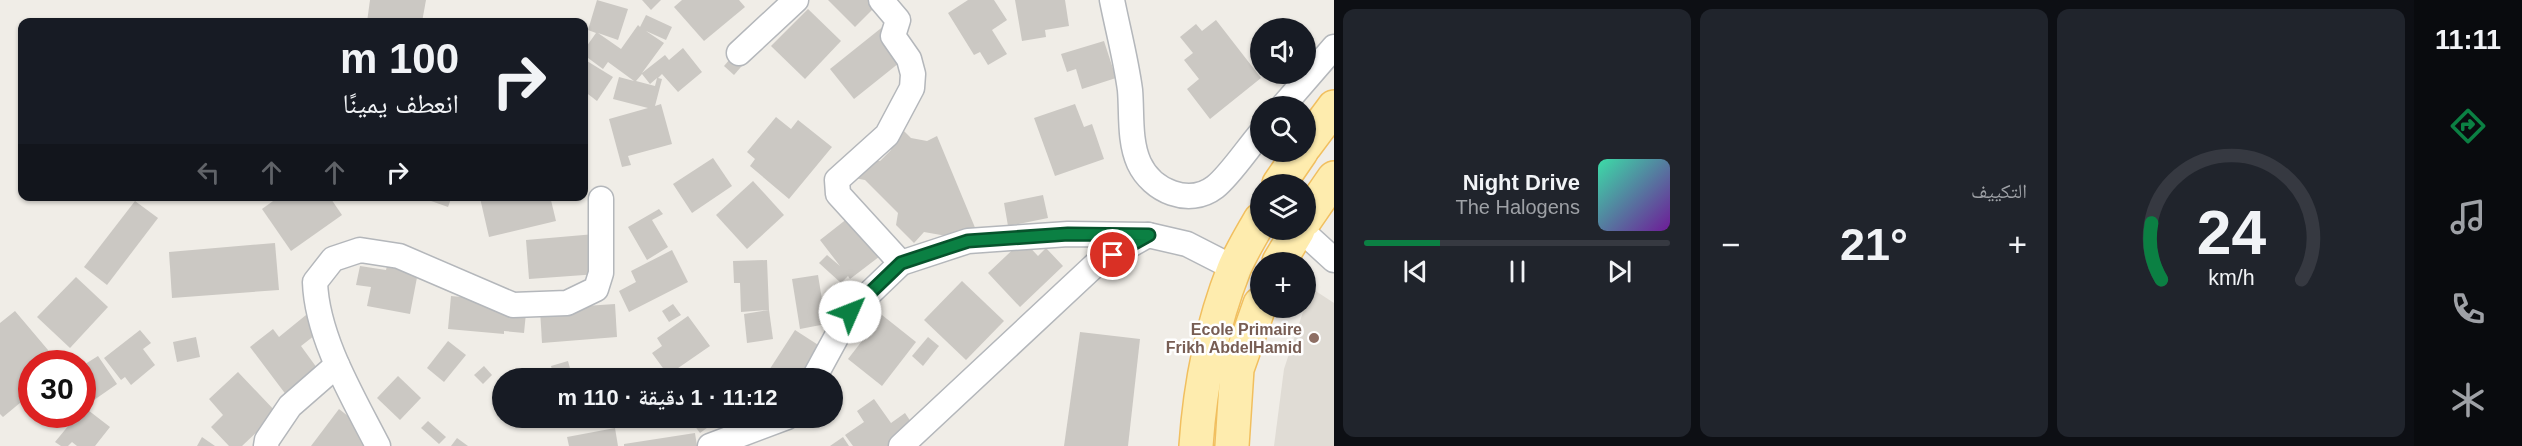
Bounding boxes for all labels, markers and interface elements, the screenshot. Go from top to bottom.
map controls [1250,18,1316,318]
button: sound [1250,18,1316,84]
text: 11:11 [2435,25,2501,55]
text: 100 m [340,35,459,82]
icon: right [480,42,558,120]
text: انعطف يمينًا [343,89,459,119]
button: search [1250,96,1316,162]
icon: directions [2447,105,2489,147]
icon: left [192,156,225,189]
icon: ahead [255,156,288,189]
icon: ahead [318,156,351,189]
icon: right [381,156,414,189]
text: Night Drive [1463,170,1580,195]
button: layers [1250,174,1316,240]
text: التكييف [1971,180,2027,202]
text: The Halogens [1455,196,1580,218]
icon: music [2447,196,2489,238]
text: 24 [2196,198,2266,267]
text: 21° [1840,219,1908,270]
text: − [1721,226,1740,263]
text: + [2008,226,2027,263]
pin [1087,229,1138,280]
icon: arrive [1096,238,1129,271]
button: + [1250,252,1316,318]
icon: previous [1399,255,1432,288]
icon: pause [1501,255,1534,288]
icon: next [1603,255,1636,288]
text: km/h [2208,266,2254,290]
position arrow [818,280,882,344]
icon: phone [2447,288,2489,330]
place label: Ecole Primaire Frikh AbdelHamid [1166,321,1302,356]
marker: Ecole Primaire Frikh AbdelHamid [1307,331,1321,345]
speed limit sign: 30 [18,350,96,428]
icon: climate [2447,379,2489,421]
text: 11:12 · 1 دقيقة · 110 m [558,385,777,410]

